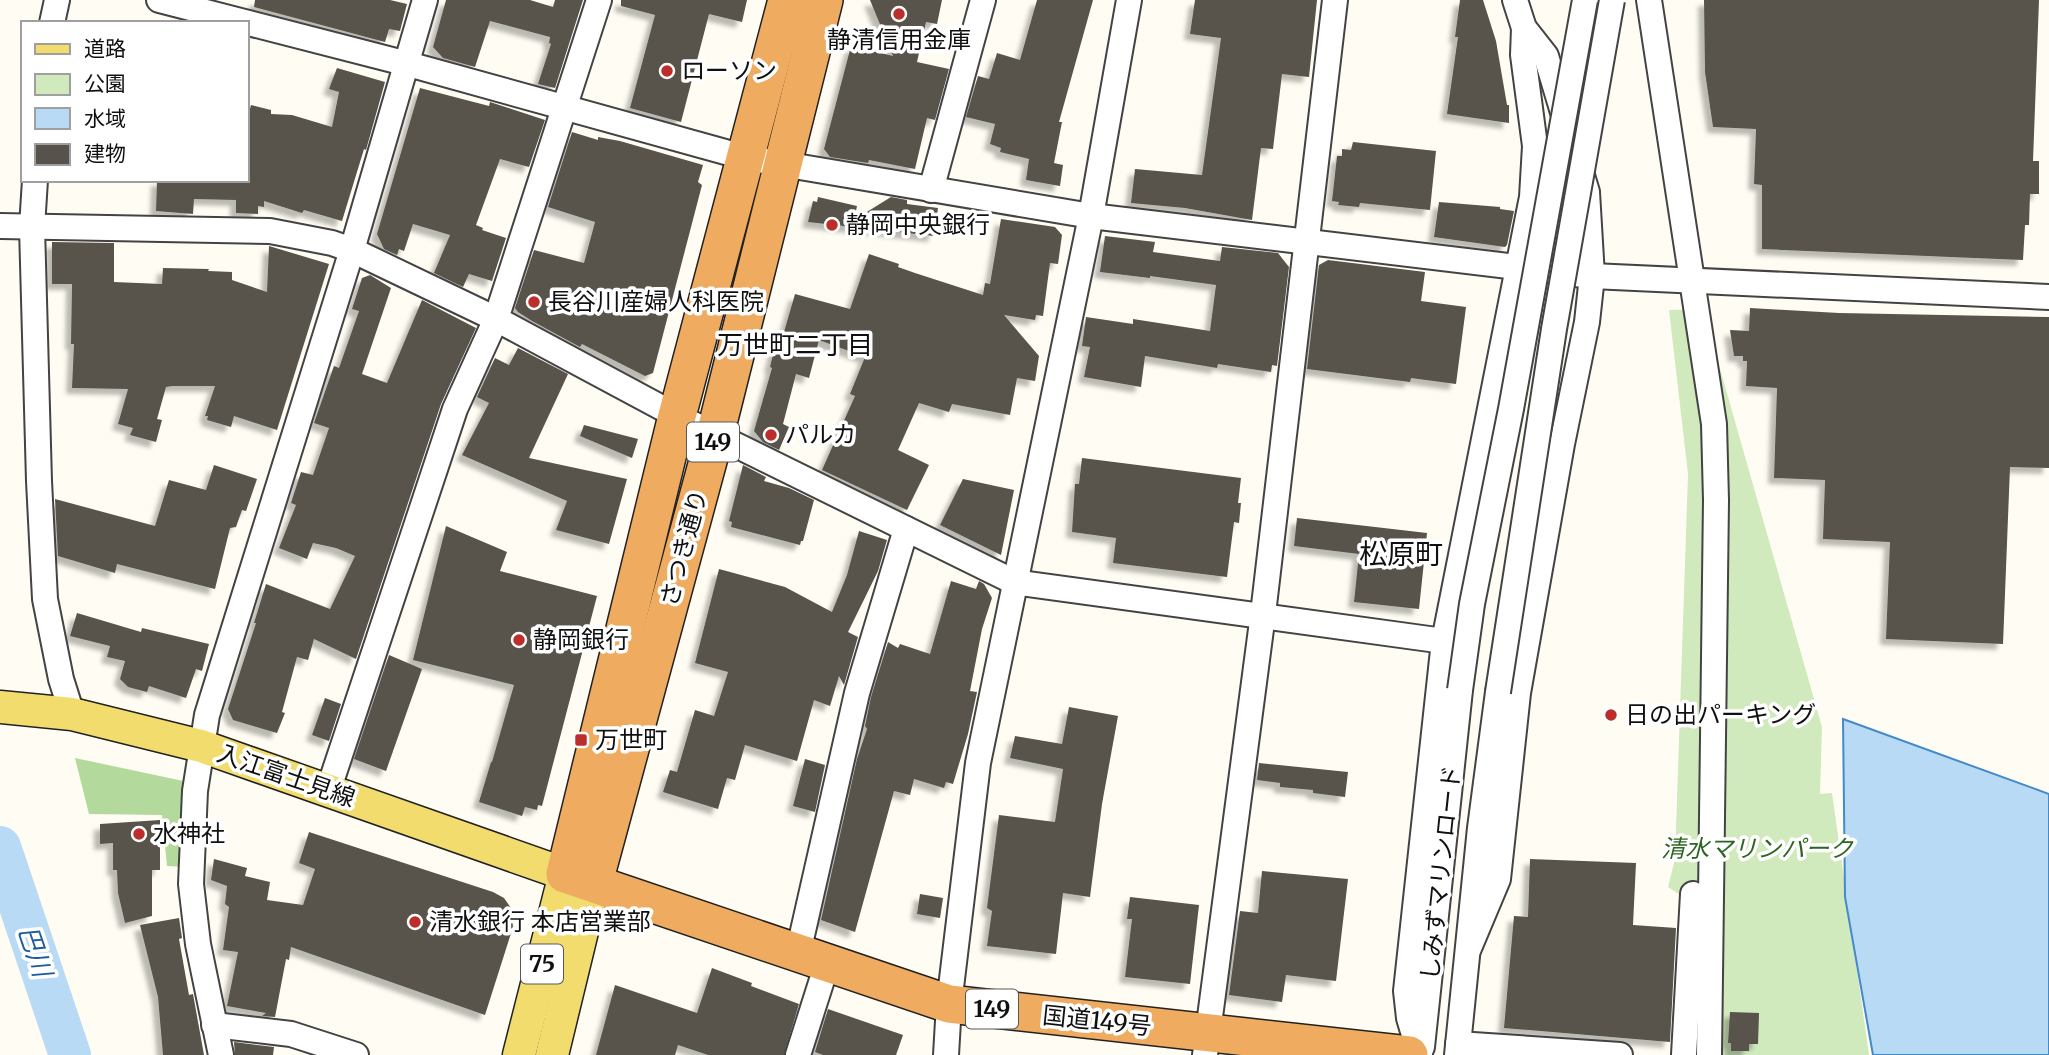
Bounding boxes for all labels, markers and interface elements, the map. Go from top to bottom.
marker: 静清信用金庫 [891,6,907,22]
legend [21,21,248,182]
place label: 静清信用金庫 [827,24,971,55]
text: 道路 [84,35,126,62]
place label: ローソン [681,55,777,86]
marker: ローソン [659,63,675,79]
text: 公園 [84,70,126,97]
text: 水域 [84,105,126,132]
text: 建物 [84,140,126,167]
place label: 静岡中央銀行 [846,209,990,240]
marker: 静岡中央銀行 [824,217,840,233]
place label: 長谷川産婦人科医院 [548,286,764,317]
marker: 長谷川産婦人科医院 [526,294,542,310]
district label: 万世町二丁目 [717,328,873,361]
place label: パルカ [785,419,856,450]
road number: 149 [687,422,739,462]
marker: パルカ [763,427,779,443]
street label: さつき通り [653,486,714,610]
district label: 松原町 [1359,536,1443,572]
place label: 静岡銀行 [533,624,629,655]
marker: 静岡銀行 [511,632,527,648]
place label: 日の出パーキング [1625,699,1816,730]
marker: 日の出パーキング [1603,707,1619,723]
place label: 万世町 [595,724,667,755]
marker: 万世町 [573,732,589,748]
street label: 入江富士見線 [213,737,359,814]
street label: しみずマリンロード [1414,764,1467,982]
place label: 水神社 [153,818,225,849]
marker: 水神社 [131,826,147,842]
park label: 清水マリンパーク [1661,833,1854,864]
place label: 清水銀行 本店営業部 [429,906,651,937]
marker: 清水銀行 本店営業部 [407,914,423,930]
water label: 巴川 [11,921,61,984]
road number: 75 [521,945,563,984]
road number: 149 [966,990,1018,1028]
street label: 国道149号 [1041,999,1153,1042]

